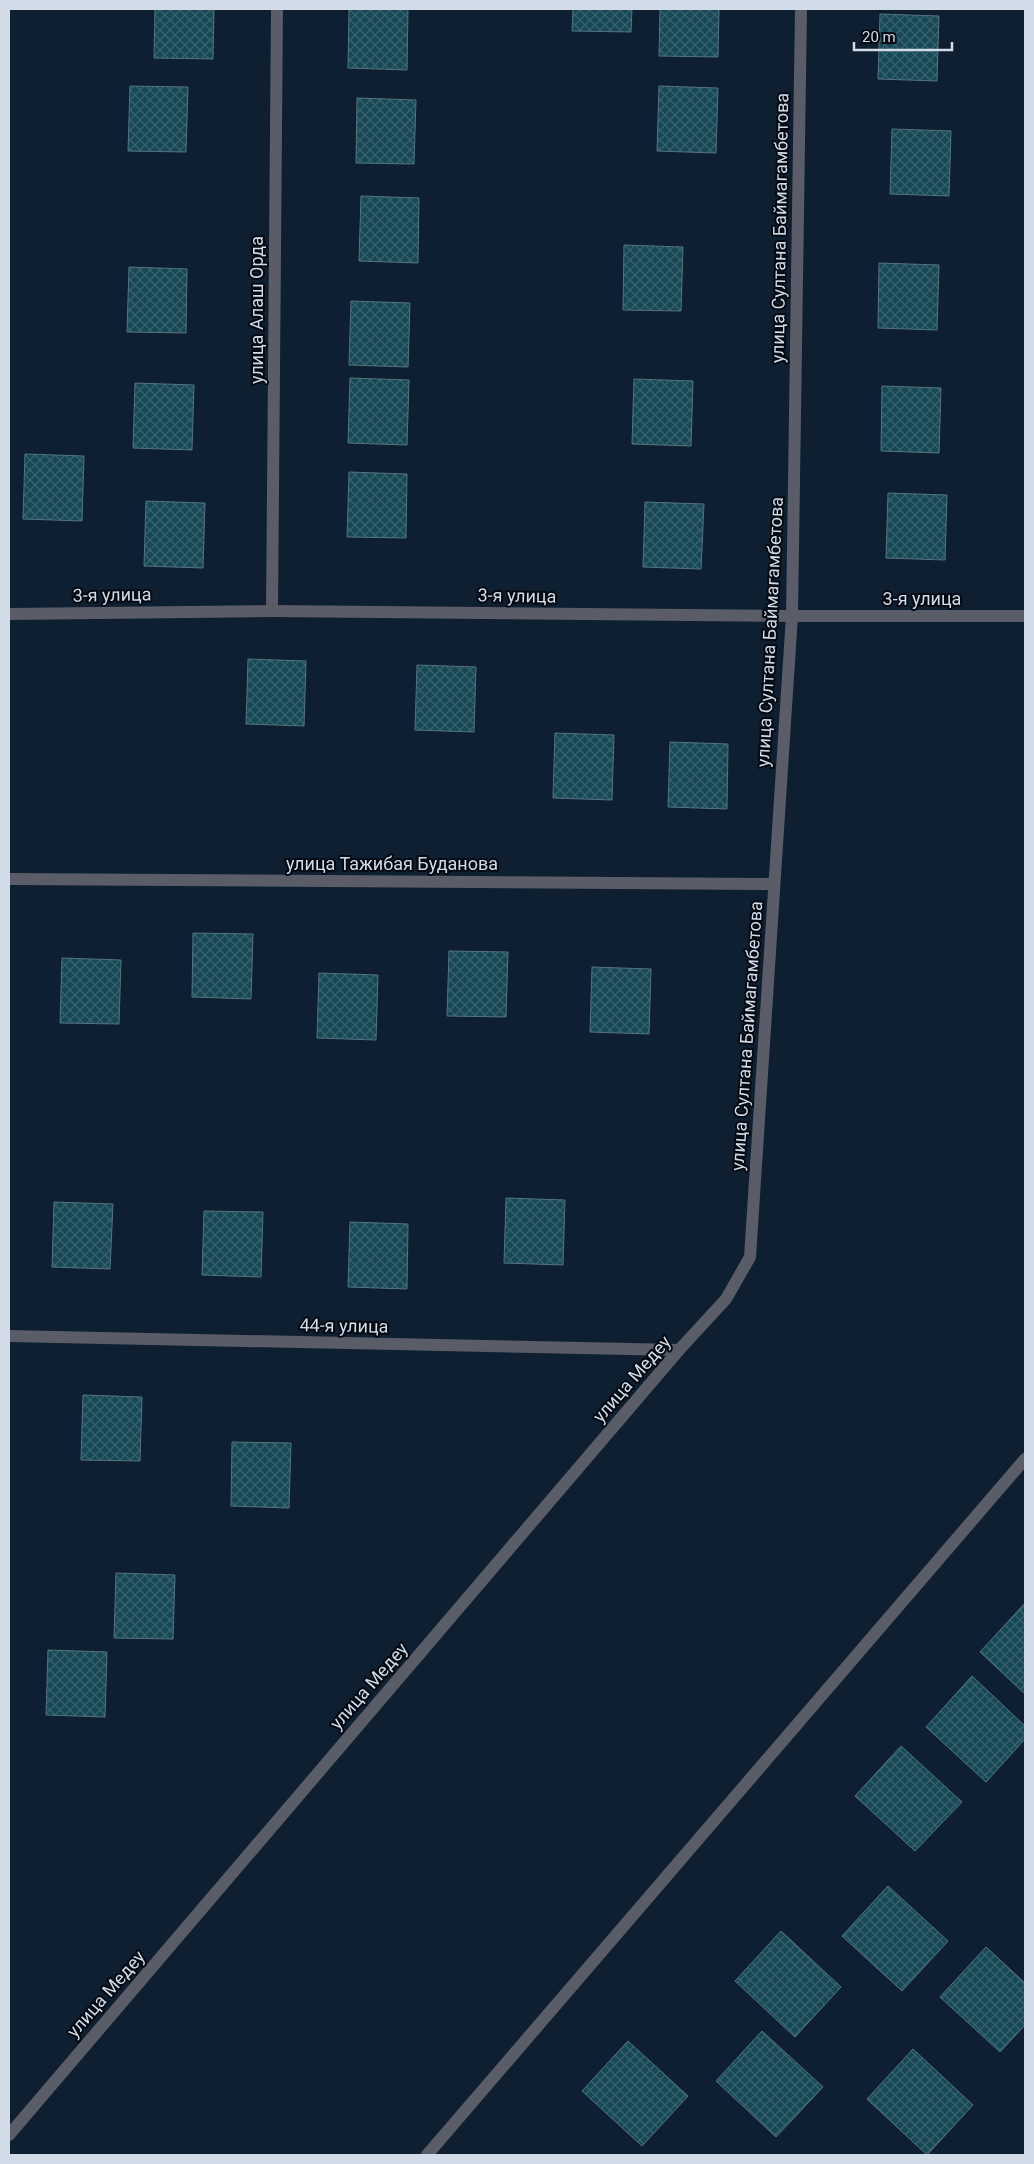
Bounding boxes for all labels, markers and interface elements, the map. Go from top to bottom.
scale bar [854,20,952,52]
text: 20 m [862,28,896,46]
street label: улица Султана Баймагамбетова [767,93,792,363]
street label: улица Алаш Орда [246,236,267,384]
street label: улица Султана Баймагамбетова [752,496,787,768]
street label: 3-я улица [72,583,152,606]
street label: 3-я улица [477,584,557,607]
street label: 3-я улица [883,588,961,609]
street label: улица Тажибая Буданова [286,853,498,874]
street label: улица Султана Баймагамбетова [727,900,766,1172]
street label: 44-я улица [299,1314,389,1337]
street label: улица Медеу [588,1331,675,1426]
street label: улица Медеу [325,1638,412,1733]
street label: улица Медеу [62,1946,149,2041]

